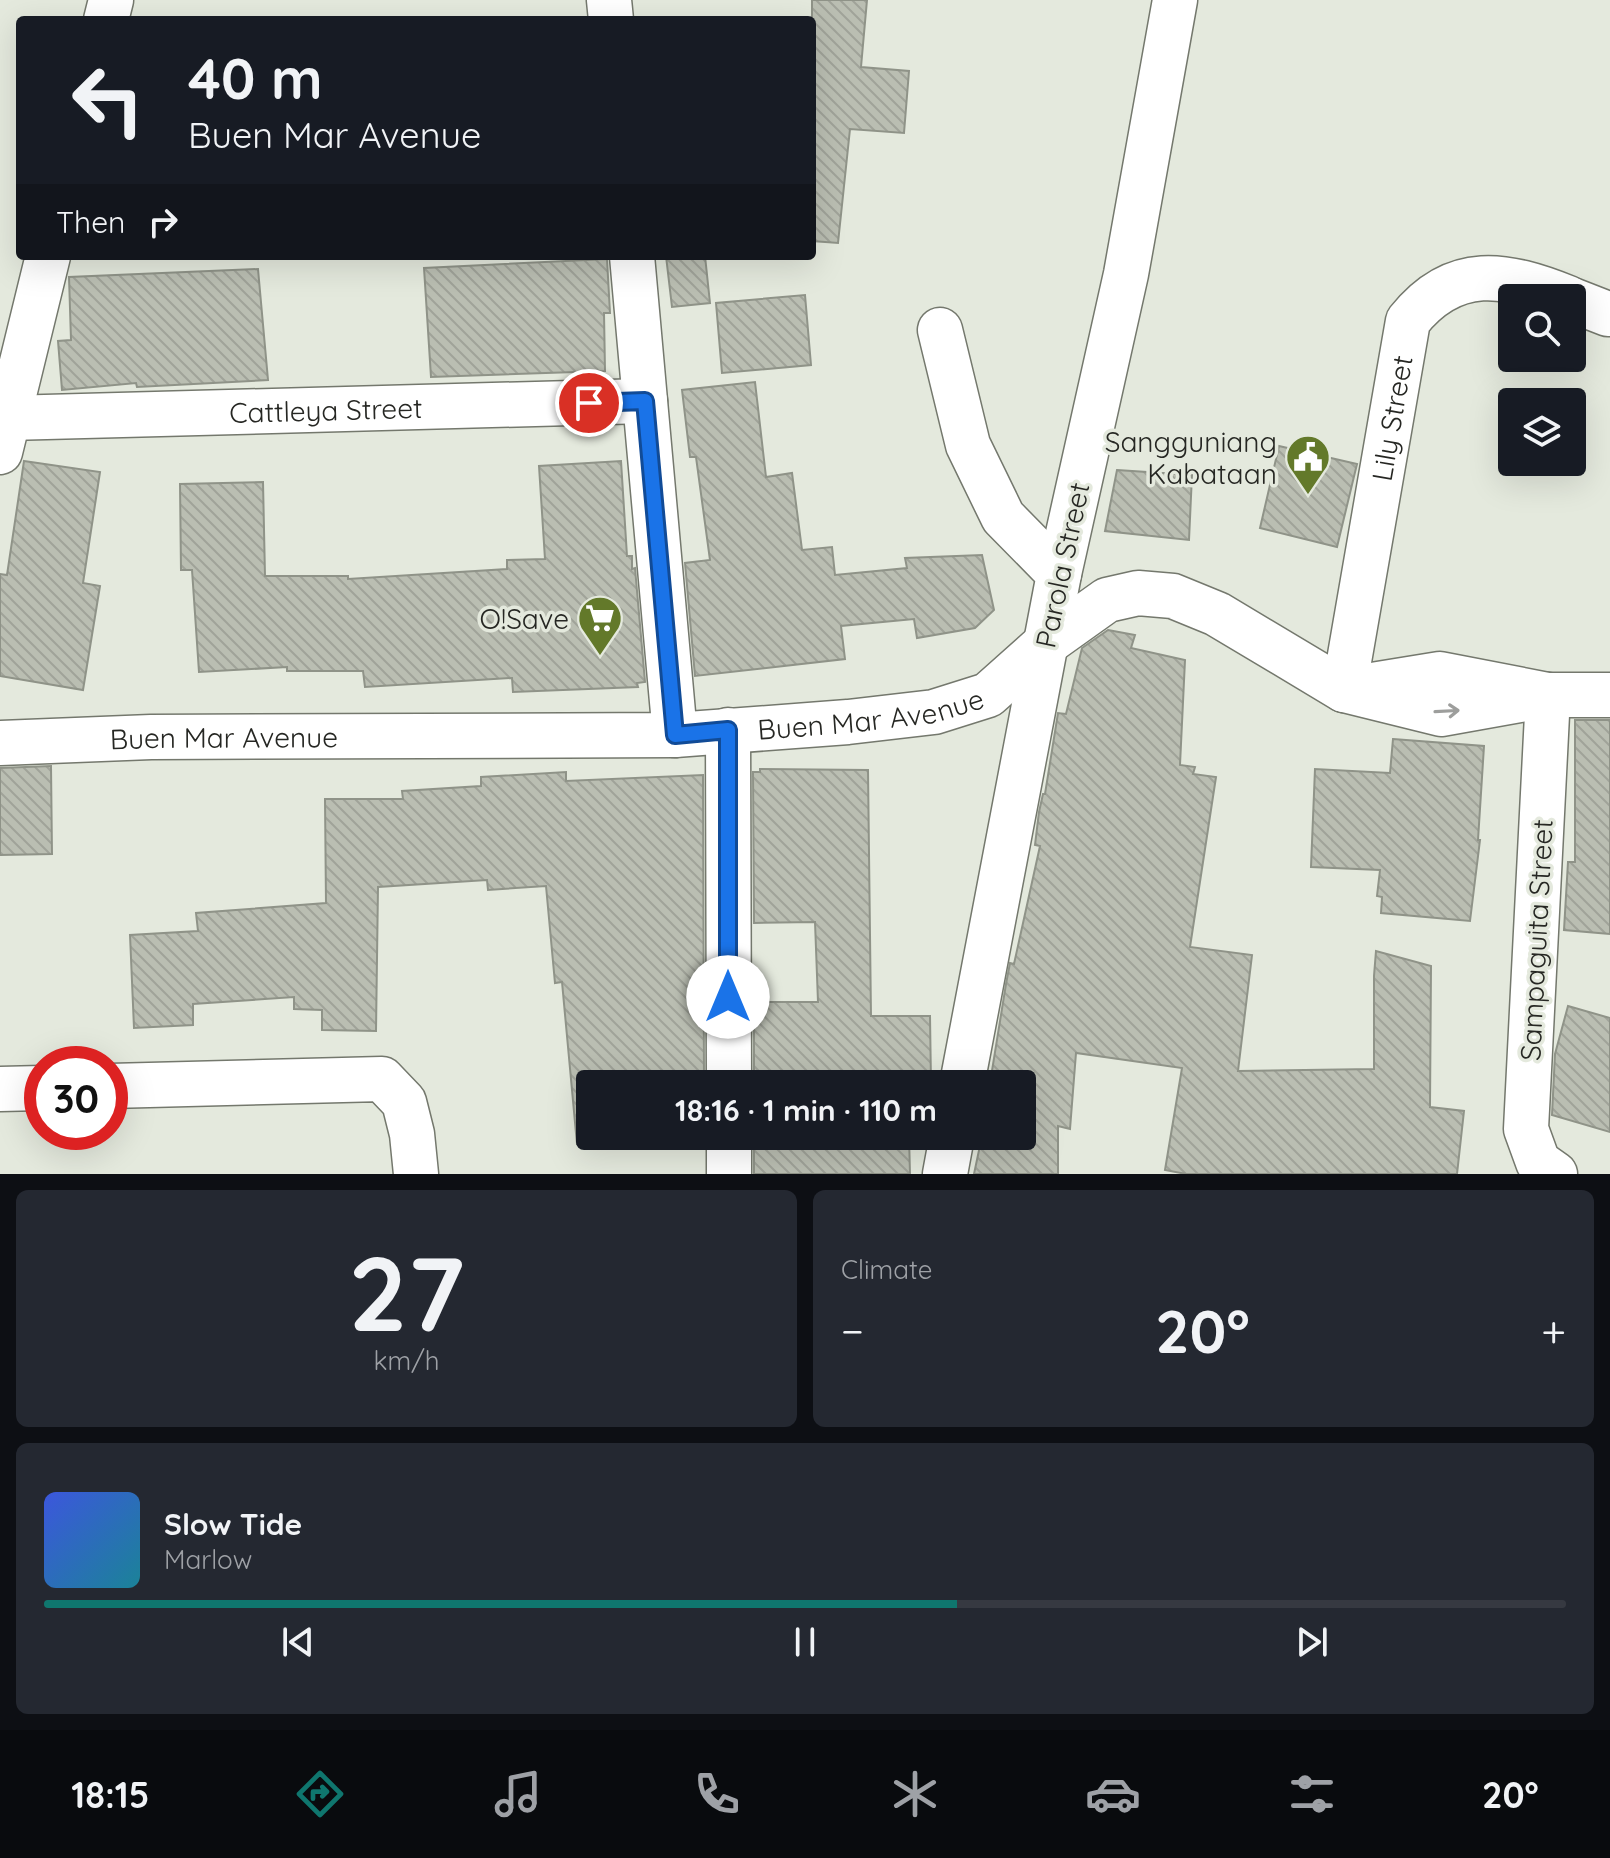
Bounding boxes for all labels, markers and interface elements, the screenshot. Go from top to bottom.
text: 40 m [188,43,323,113]
icon: left [56,48,160,152]
text: Buen Mar Avenue [188,112,481,157]
icon: right [141,200,185,244]
text: Then [56,203,125,241]
map controls [1498,284,1586,476]
button: search [1498,284,1586,372]
street label: Lily Street [1363,352,1419,484]
pin [555,369,623,437]
icon: arrive [567,381,611,425]
button: layers [1498,388,1586,476]
street label: Cattleya Street [229,389,423,430]
place label: Sangguniang Kabataan [1105,424,1277,491]
public building icon: Sangguniang Kabataan [1284,433,1332,496]
street label: Parola Street [1027,479,1097,651]
supermarket icon: O!Save [576,594,624,657]
place label: O!Save [480,601,569,636]
street label: Buen Mar Avenue [756,680,988,746]
one-way arrow [1434,704,1460,719]
street label: Buen Mar Avenue [109,719,338,756]
street label: Sampaguita Street [1512,818,1560,1062]
position arrow [686,955,770,1039]
speed limit sign: 30 [24,1046,128,1150]
text: 18:16 · 1 min · 110 m [675,1091,937,1129]
text: 27 [348,1227,465,1357]
text: Climate [841,1253,932,1286]
text: 20° [1155,1293,1250,1368]
text: − [841,1303,864,1358]
text: + [1541,1303,1566,1358]
text: km/h [374,1344,439,1377]
text: Slow Tide [164,1505,302,1543]
text: Marlow [164,1543,252,1576]
icon: previous [276,1620,320,1664]
icon: pause [783,1620,827,1664]
icon: next [1290,1620,1334,1664]
icon: directions [292,1766,348,1822]
icon: music [490,1766,546,1822]
icon: phone [689,1766,745,1822]
icon: climate [887,1766,943,1822]
icon: car [1085,1766,1141,1822]
icon: filters [1284,1766,1340,1822]
text: 18:15 [71,1772,149,1817]
text: 20° [1482,1772,1539,1817]

